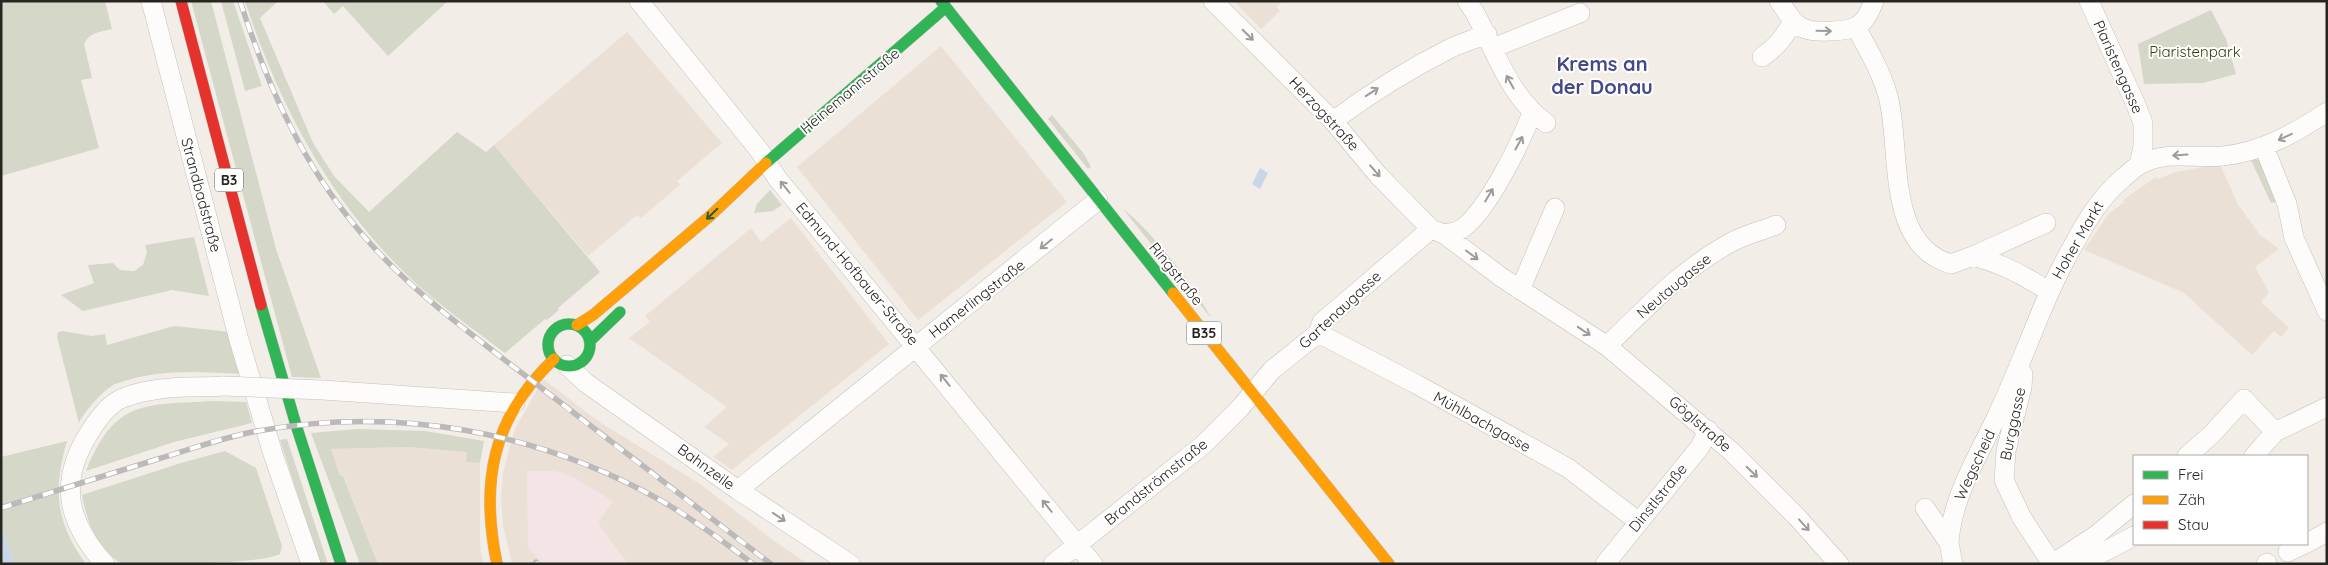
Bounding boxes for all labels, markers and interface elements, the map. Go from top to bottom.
street label: Piaristengasse [2089,17,2148,116]
one-way arrow [1815,26,1831,35]
one-way arrow [1242,29,1254,42]
park label: Piaristenpark [2149,42,2241,61]
street label: Heinemannstraße [796,43,903,138]
district label: Krems an der Donau [1551,51,1653,99]
street label: Herzogstraße [1285,73,1364,155]
one-way arrow [1505,75,1515,90]
one-way arrow [1364,86,1378,96]
one-way arrow [2278,132,2293,142]
street label: Strandbadstraße [177,136,226,254]
one-way arrow [1514,137,1524,151]
one-way arrow [2172,151,2188,160]
one-way arrow [1370,165,1381,178]
road number: B3 [215,168,243,192]
one-way arrow [780,181,791,194]
one-way arrow [1484,189,1494,203]
street label: Hoher Markt [2048,197,2108,282]
street label: Edmund-Hofbauer-Straße [792,198,923,349]
one-way arrow [706,207,718,220]
one-way arrow [1040,238,1053,249]
street label: Ringstraße [1145,238,1208,309]
street label: Neutaugasse [1633,249,1715,322]
one-way arrow [1465,250,1479,260]
street label: Hamerlingstraße [925,255,1029,342]
street label: Gartenaugasse [1294,267,1385,353]
road number: B35 [1186,322,1222,344]
one-way arrow [1577,326,1591,336]
one-way arrow [939,374,950,387]
street label: Burggasse [1996,386,2030,462]
street label: Mühlbachgasse [1430,387,1534,456]
street label: Göglstraße [1665,391,1735,456]
street label: Wegscheid [1950,426,1999,503]
street label: Brandströmstraße [1100,434,1211,529]
street label: Bahnzeile [674,439,739,494]
legend [2133,455,2308,545]
street label: Dinstlstraße [1624,460,1691,536]
text: Frei [2178,465,2204,484]
one-way arrow [1746,466,1758,478]
text: Zäh [2178,490,2205,509]
one-way arrow [1041,500,1052,513]
one-way arrow [772,512,786,522]
text: Stau [2178,515,2209,534]
one-way arrow [1798,518,1810,531]

